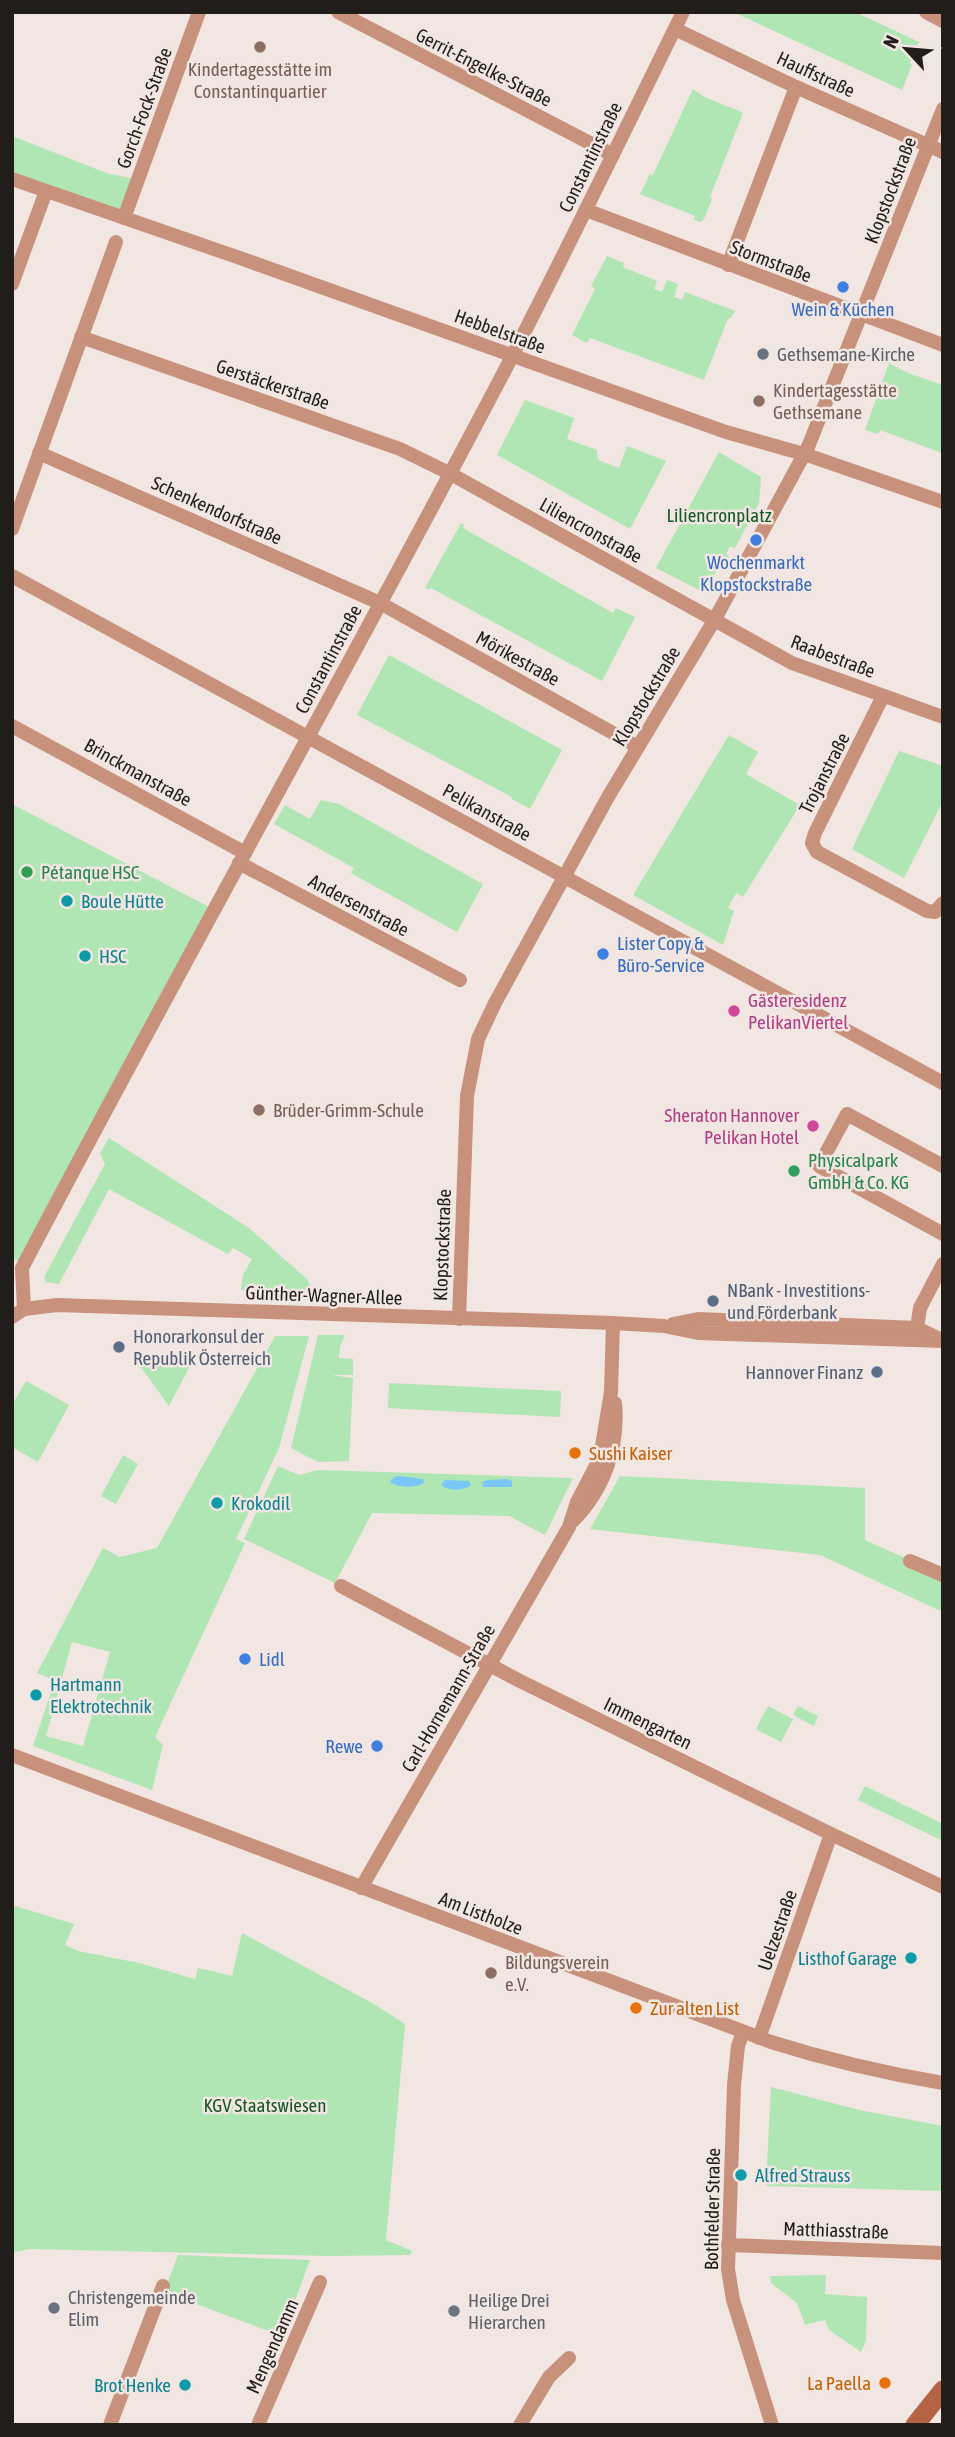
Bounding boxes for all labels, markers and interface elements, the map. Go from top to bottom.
north arrow [871,14,941,84]
street label: Gerrit-Engelke-Straße [412,23,556,111]
text: N [878,32,903,51]
marker: Kindertagesstätte im Constantinquartier [252,39,268,55]
street label: Gorch-Fock-Straße [112,45,176,171]
street label: Hauffstraße [774,46,858,102]
place label: Kindertagesstätte im Constantinquartier [188,58,332,102]
street label: Constantinstraße [554,98,626,216]
street label: Klopstockstraße [860,134,920,246]
street label: Stormstraße [727,235,815,287]
marker: Wein & Küchen [835,279,851,295]
place label: Wein & Küchen [792,298,894,320]
street label: Hebbelstraße [452,304,548,358]
place label: Gethsemane-Kirche [777,343,915,365]
marker: Gethsemane-Kirche [755,346,771,362]
street label: Gerstäckerstraße [213,354,333,414]
place label: Kindertagesstätte Gethsemane [773,379,897,423]
marker: Kindertagesstätte Gethsemane [751,393,767,409]
street label: Schenkendorfstraße [148,471,286,549]
street label: Liliencronstraße [536,493,646,567]
park label: Liliencronplatz [667,504,772,526]
marker: Wochenmarkt Klopstockstraße [748,532,764,548]
place label: Wochenmarkt Klopstockstraße [700,551,812,595]
street label: Constantinstraße [290,601,366,717]
street label: Mörikestraße [472,626,564,690]
street label: Raabestraße [788,630,878,682]
street label: Klopstockstraße [608,642,684,750]
street label: Trojanstraße [794,729,854,817]
street label: Brinckmanstraße [81,734,195,810]
street label: Pelikanstraße [439,779,535,845]
place label: Pétanque HSC [41,861,140,883]
marker: Pétanque HSC [19,864,35,880]
street label: Andersenstraße [305,869,413,941]
place label: Boule Hütte [81,890,164,912]
marker: Boule Hütte [59,893,75,909]
place label: Lister Copy & Büro-Service [617,932,705,976]
place label: HSC [99,945,127,967]
marker: Lister Copy & Büro-Service [595,946,611,962]
marker: HSC [77,948,93,964]
place label: Gästeresidenz PelikanViertel [748,989,848,1033]
marker: Gästeresidenz PelikanViertel [726,1003,742,1019]
place label: Brüder-Grimm-Schule [273,1099,424,1121]
marker: Brüder-Grimm-Schule [251,1102,267,1118]
place label: Sheraton Hannover Pelikan Hotel [664,1104,799,1148]
marker: Sheraton Hannover Pelikan Hotel [805,1118,821,1134]
place label: Physicalpark GmbH & Co. KG [808,1149,909,1193]
marker: Physicalpark GmbH & Co. KG [786,1163,802,1179]
street label: Klopstockstraße [429,1189,455,1301]
place label: NBank - Investitions- und Förderbank [727,1279,870,1323]
street label: Günther-Wagner-Allee [245,1281,403,1309]
marker: NBank - Investitions- und Förderbank [705,1293,721,1309]
place label: Honorarkonsul der Republik Österreich [133,1325,271,1369]
marker: Honorarkonsul der Republik Österreich [111,1339,127,1355]
place label: Hannover Finanz [745,1361,863,1383]
marker: Hannover Finanz [869,1364,885,1380]
place label: Sushi Kaiser [589,1442,673,1464]
marker: Sushi Kaiser [567,1445,583,1461]
place label: Krokodil [231,1492,290,1514]
marker: Krokodil [209,1495,225,1511]
street label: Carl-Hornemann-Straße [397,1620,499,1776]
place label: Lidl [259,1648,285,1670]
marker: Lidl [237,1651,253,1667]
place label: Hartmann Elektrotechnik [50,1673,153,1717]
marker: Hartmann Elektrotechnik [28,1687,44,1703]
street label: Immengarten [600,1692,696,1754]
place label: Rewe [325,1735,363,1757]
marker: Rewe [369,1738,385,1754]
street label: Am Listholze [436,1887,526,1939]
street label: Uelzestraße [753,1887,801,1973]
place label: Listhof Garage [798,1947,897,1969]
marker: Listhof Garage [903,1950,919,1966]
place label: Bildungsverein e.V. [505,1951,610,1995]
marker: Bildungsverein e.V. [483,1965,499,1981]
place label: Zur alten List [650,1997,739,2019]
marker: Zur alten List [628,2000,644,2016]
park label: KGV Staatswiesen [204,2094,326,2116]
street label: Bothfelder Straße [700,2148,724,2270]
place label: Alfred Strauss [755,2164,851,2186]
marker: Alfred Strauss [733,2167,749,2183]
street label: Matthiasstraße [783,2217,889,2243]
place label: Christengemeinde Elim [68,2286,196,2330]
place label: Heilige Drei Hierarchen [468,2289,550,2333]
street label: Mengendamm [241,2295,303,2397]
marker: Christengemeinde Elim [46,2300,62,2316]
marker: Heilige Drei Hierarchen [446,2303,462,2319]
place label: La Paella [807,2372,871,2394]
place label: Brot Henke [94,2374,171,2396]
marker: La Paella [877,2375,893,2391]
marker: Brot Henke [177,2377,193,2393]

